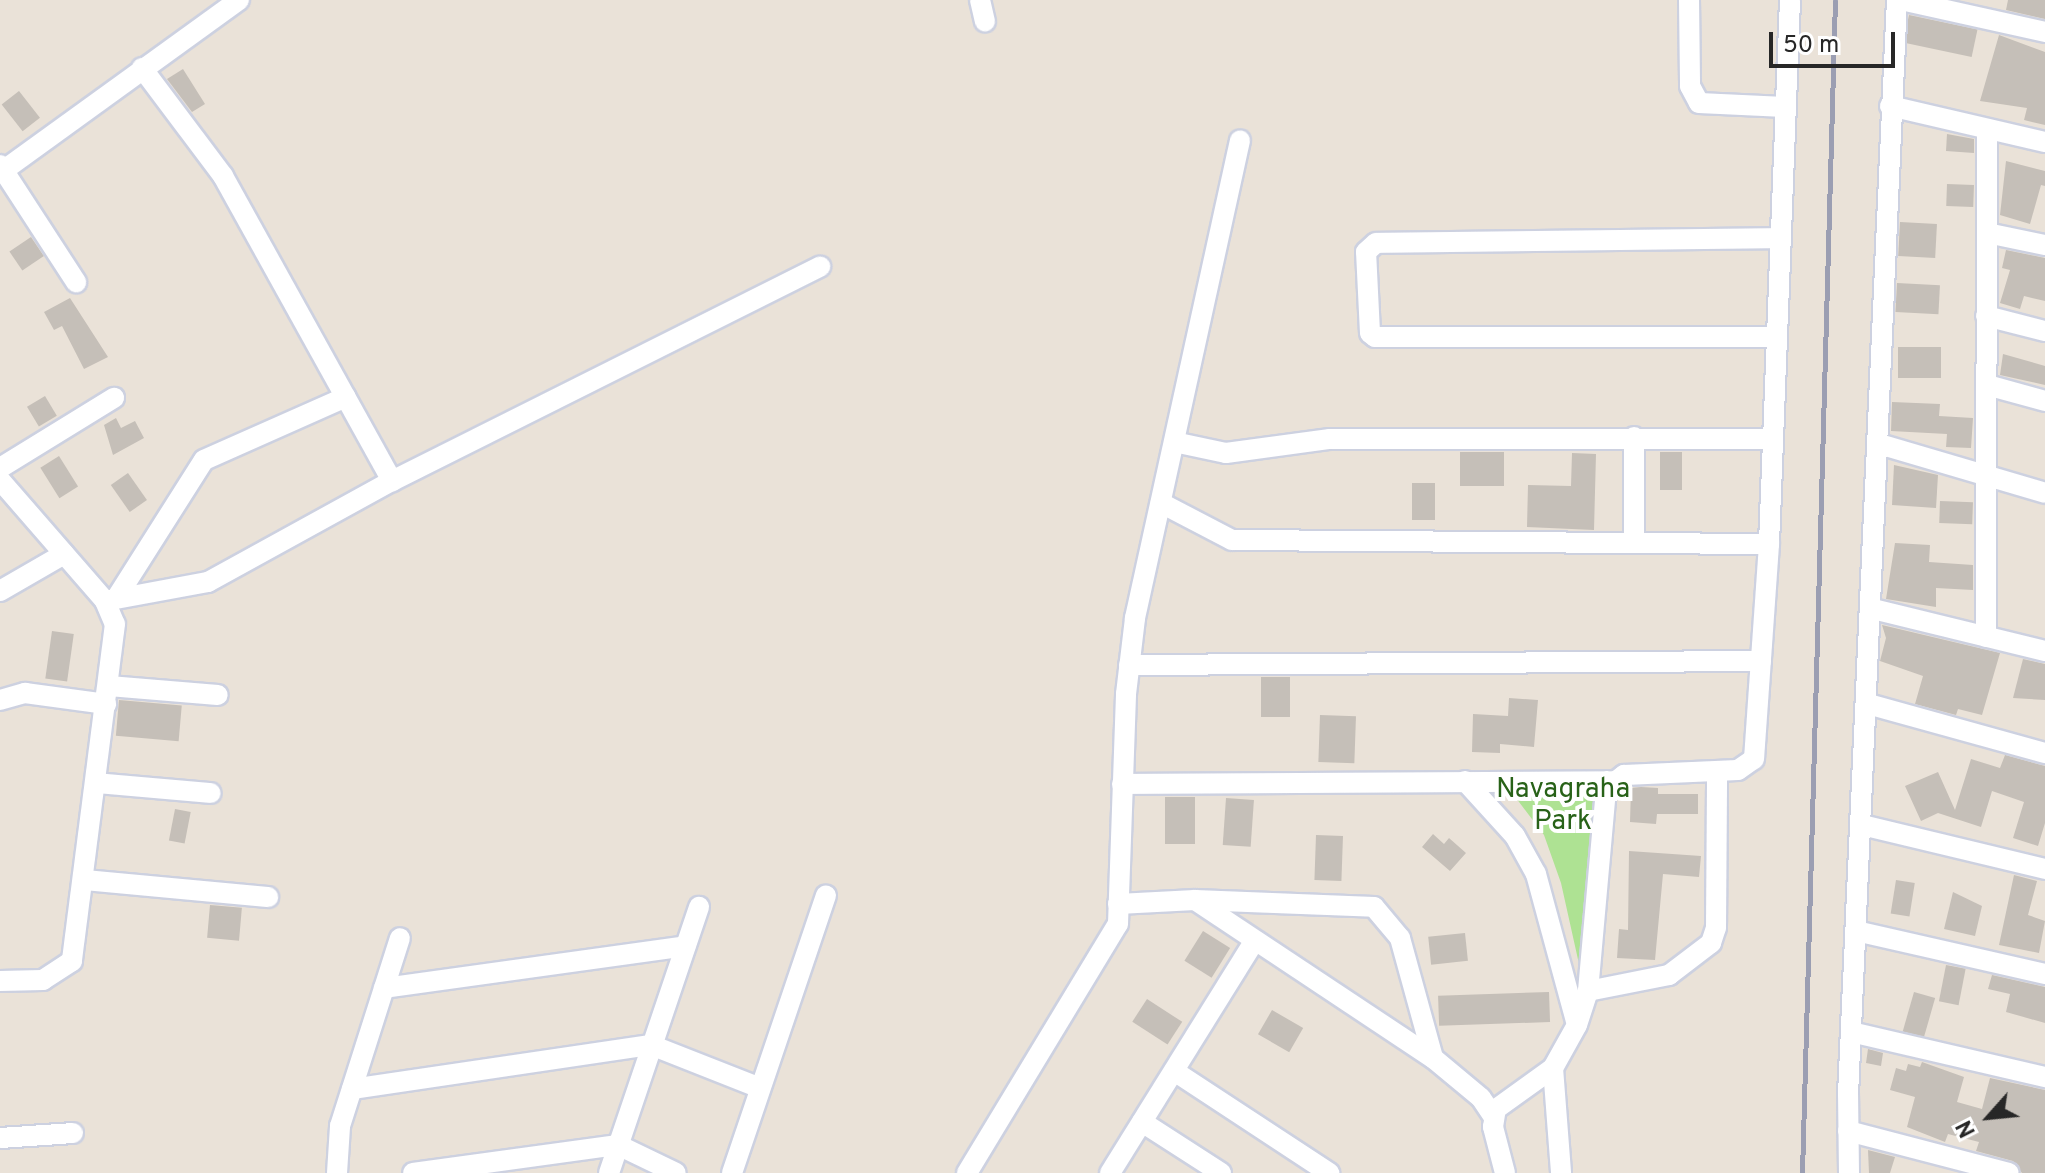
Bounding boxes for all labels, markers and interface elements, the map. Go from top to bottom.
scale bar [1773,16,1899,66]
text: 50 m [1783,31,1839,61]
park label: Navagraha Park [1496,773,1630,839]
north arrow [1949,1077,2029,1157]
text: N [1952,1115,1983,1141]

